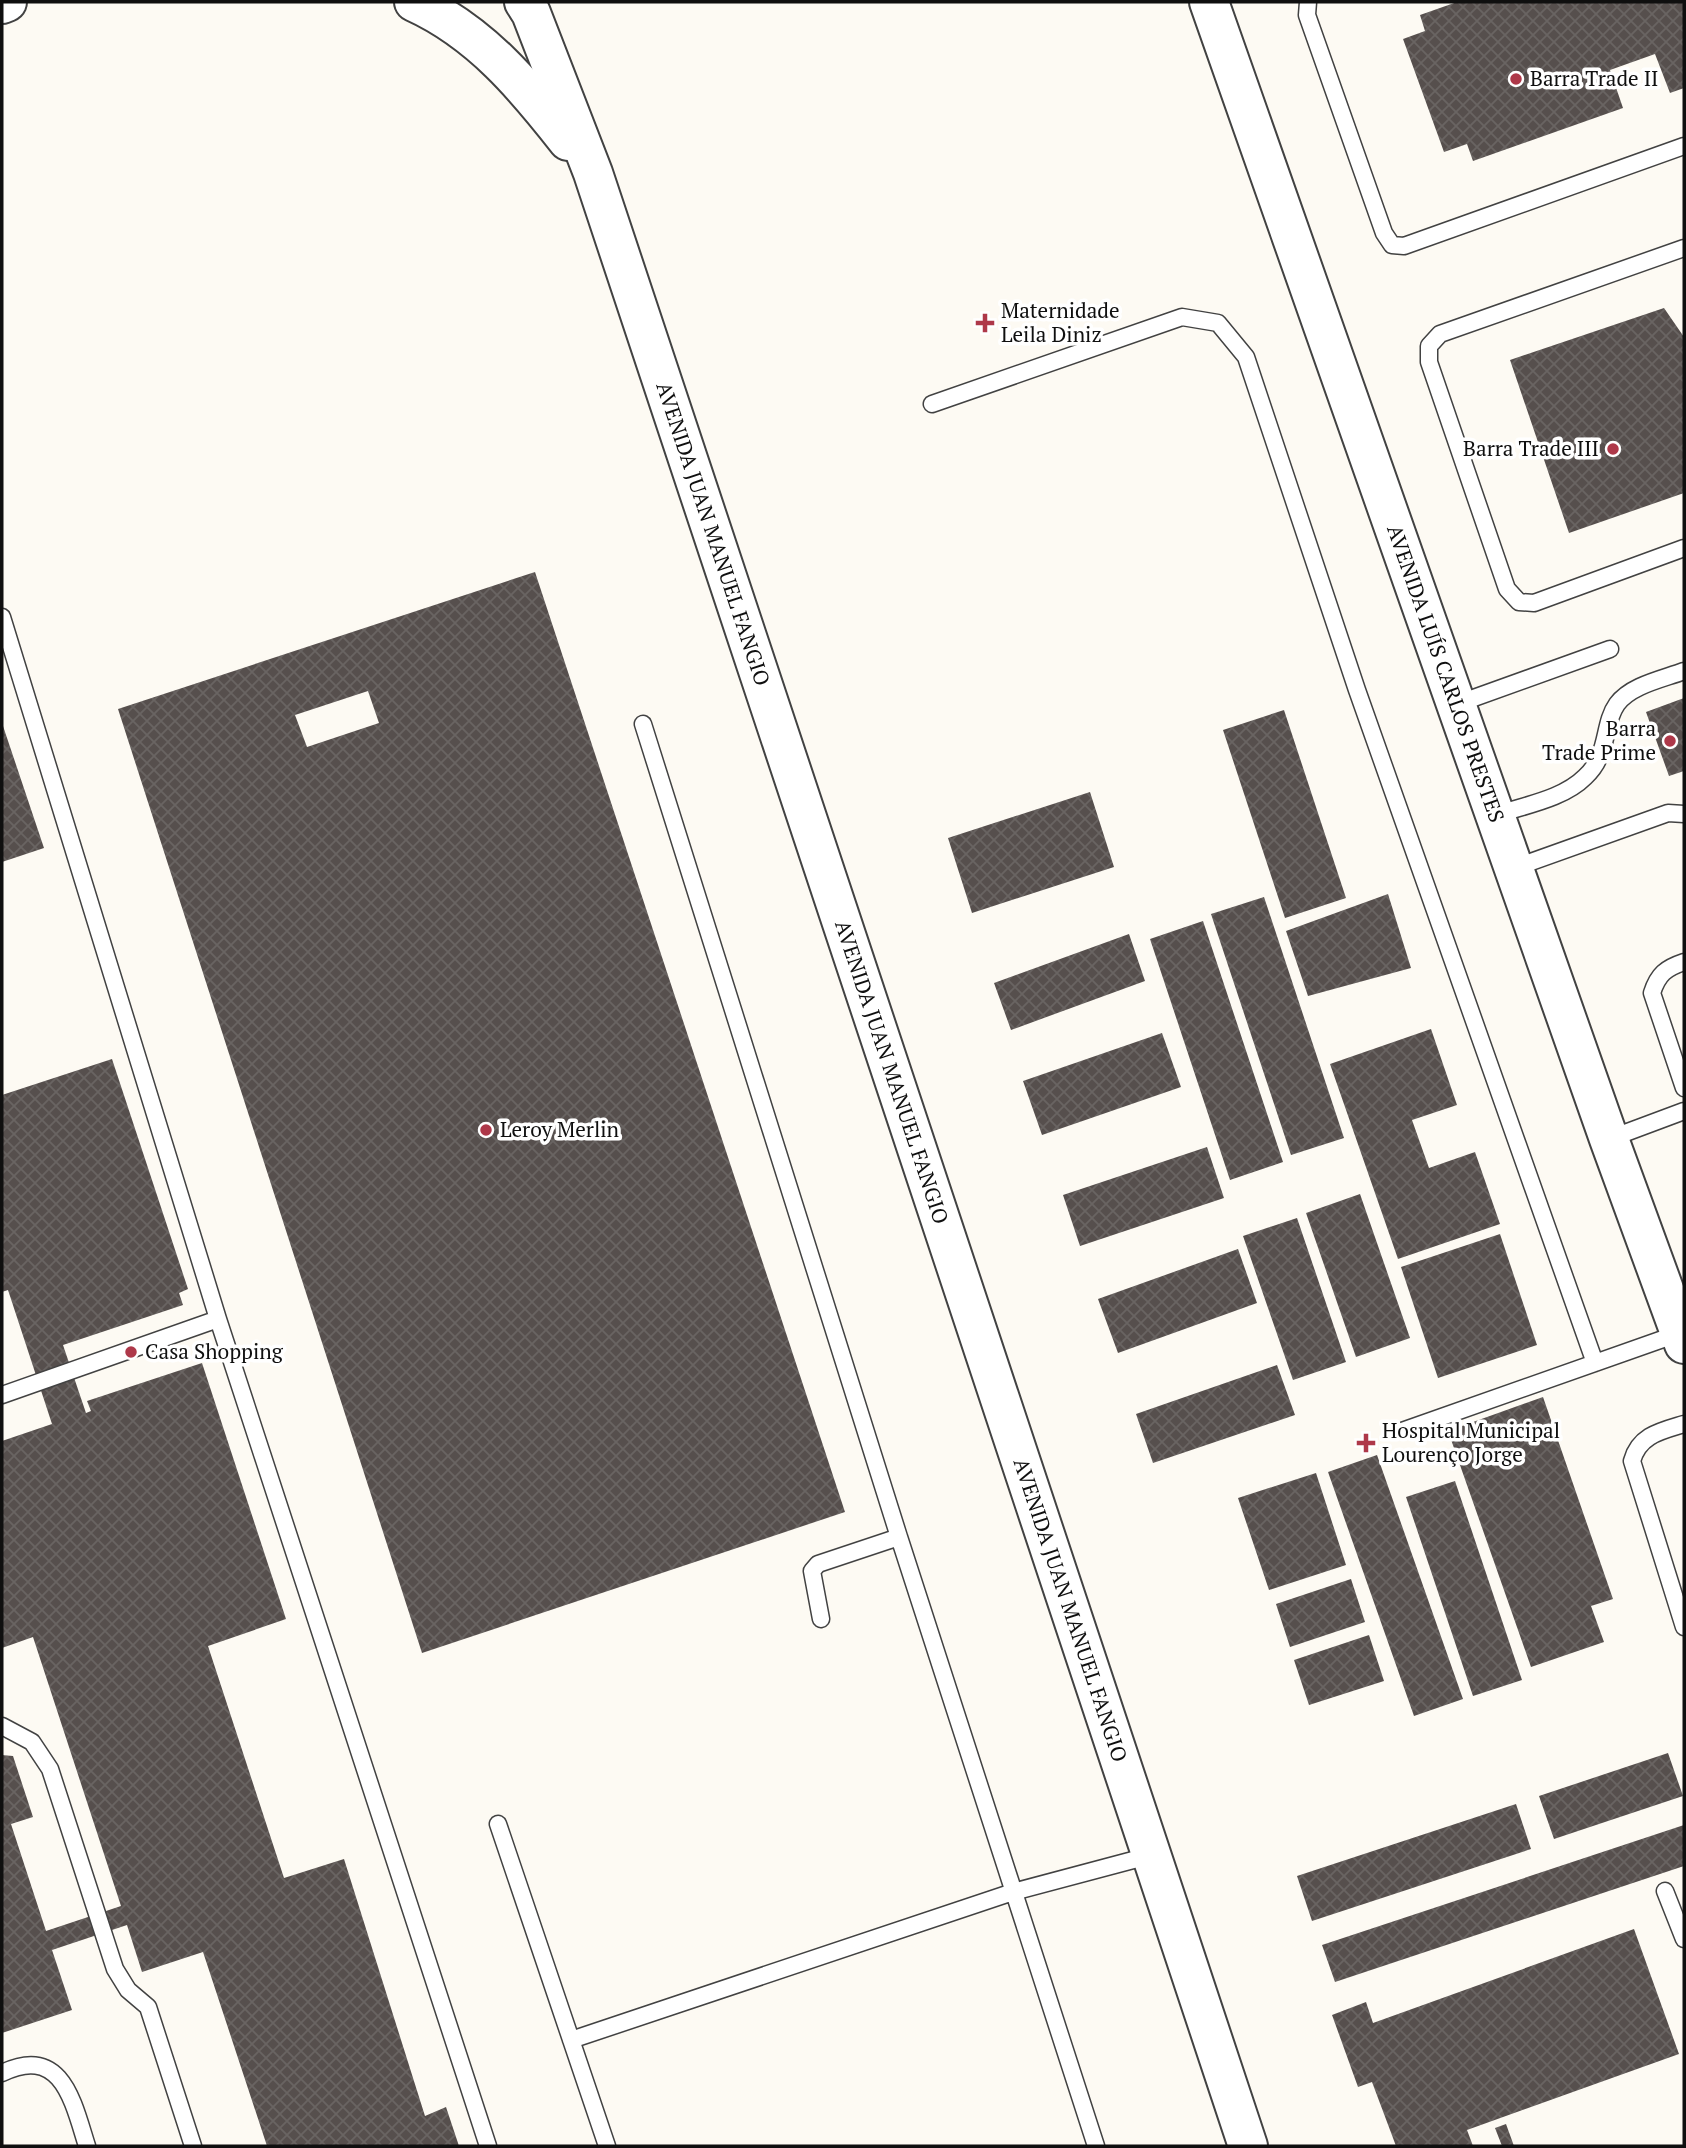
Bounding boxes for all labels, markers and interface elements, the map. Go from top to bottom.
place label: Barra Trade II [1530,64,1659,92]
marker: Barra Trade II [1508,71,1524,87]
place label: Maternidade Leila Diniz [1001,296,1120,348]
marker: Maternidade Leila Diniz [975,313,995,333]
street label: AVENIDA JUAN MANUEL FANGIO [650,378,777,689]
place label: Barra Trade III [1463,434,1599,462]
marker: Barra Trade III [1605,441,1621,457]
street label: AVENIDA LUÍS CARLOS PRESTES [1381,521,1511,826]
place label: Barra Trade Prime [1542,714,1656,766]
marker: Barra Trade Prime [1662,733,1678,749]
street label: AVENIDA JUAN MANUEL FANGIO [829,916,956,1227]
place label: Leroy Merlin [500,1115,620,1143]
marker: Leroy Merlin [478,1122,494,1138]
place label: Casa Shopping [145,1337,284,1365]
marker: Casa Shopping [123,1344,139,1360]
place label: Hospital Municipal Lourenço Jorge [1382,1416,1560,1468]
marker: Hospital Municipal Lourenço Jorge [1356,1433,1376,1453]
street label: AVENIDA JUAN MANUEL FANGIO [1008,1454,1135,1765]

